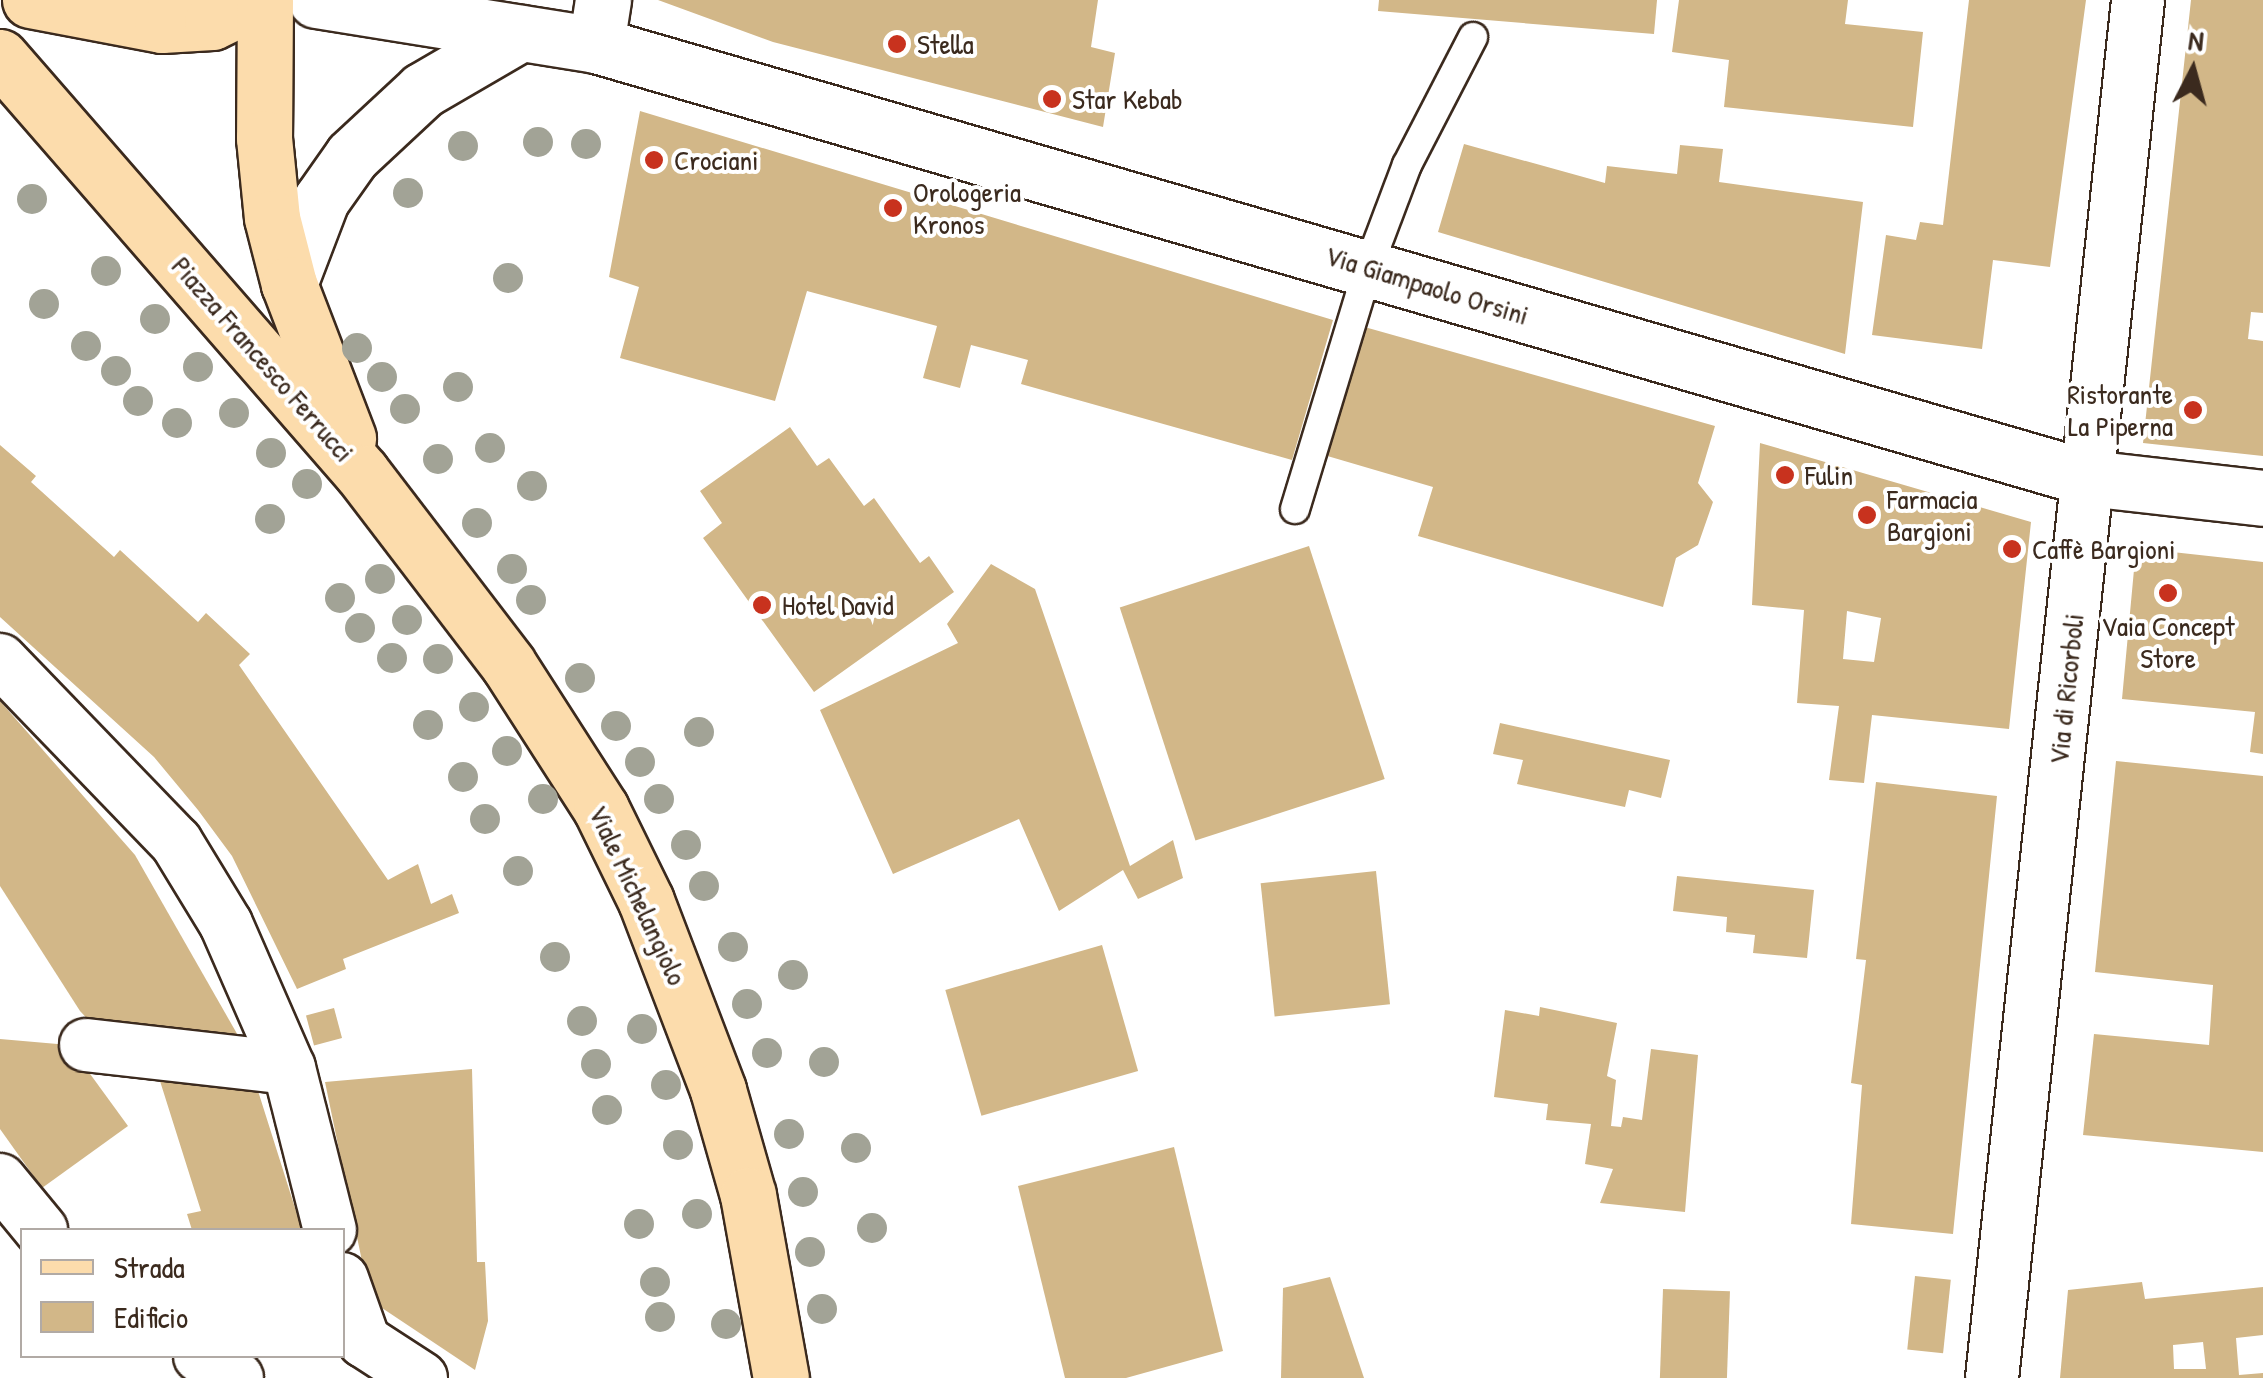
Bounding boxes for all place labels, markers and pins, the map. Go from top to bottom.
place label: Stella [917,27,974,61]
marker: Stella [886,33,908,55]
place label: Star Kebab [1072,82,1183,116]
marker: Star Kebab [1041,88,1063,110]
place label: Crociani [674,143,758,177]
marker: Crociani [643,149,665,171]
place label: Orologeria Kronos [913,175,1021,241]
marker: Orologeria Kronos [882,197,904,219]
place label: Ristorante La Piperna [2067,377,2173,443]
marker: Ristorante La Piperna [2182,399,2204,421]
place label: Fulin [1805,458,1853,492]
marker: Fulin [1774,464,1796,486]
place label: Farmacia Bargioni [1887,482,1977,548]
marker: Farmacia Bargioni [1856,504,1878,526]
place label: Caffè Bargioni [2032,532,2175,566]
marker: Caffè Bargioni [2001,538,2023,560]
marker: Vaia Concept Store [2157,582,2179,604]
place label: Hotel David [782,588,894,622]
marker: Hotel David [751,594,773,616]
place label: Vaia Concept Store [2101,609,2235,675]

